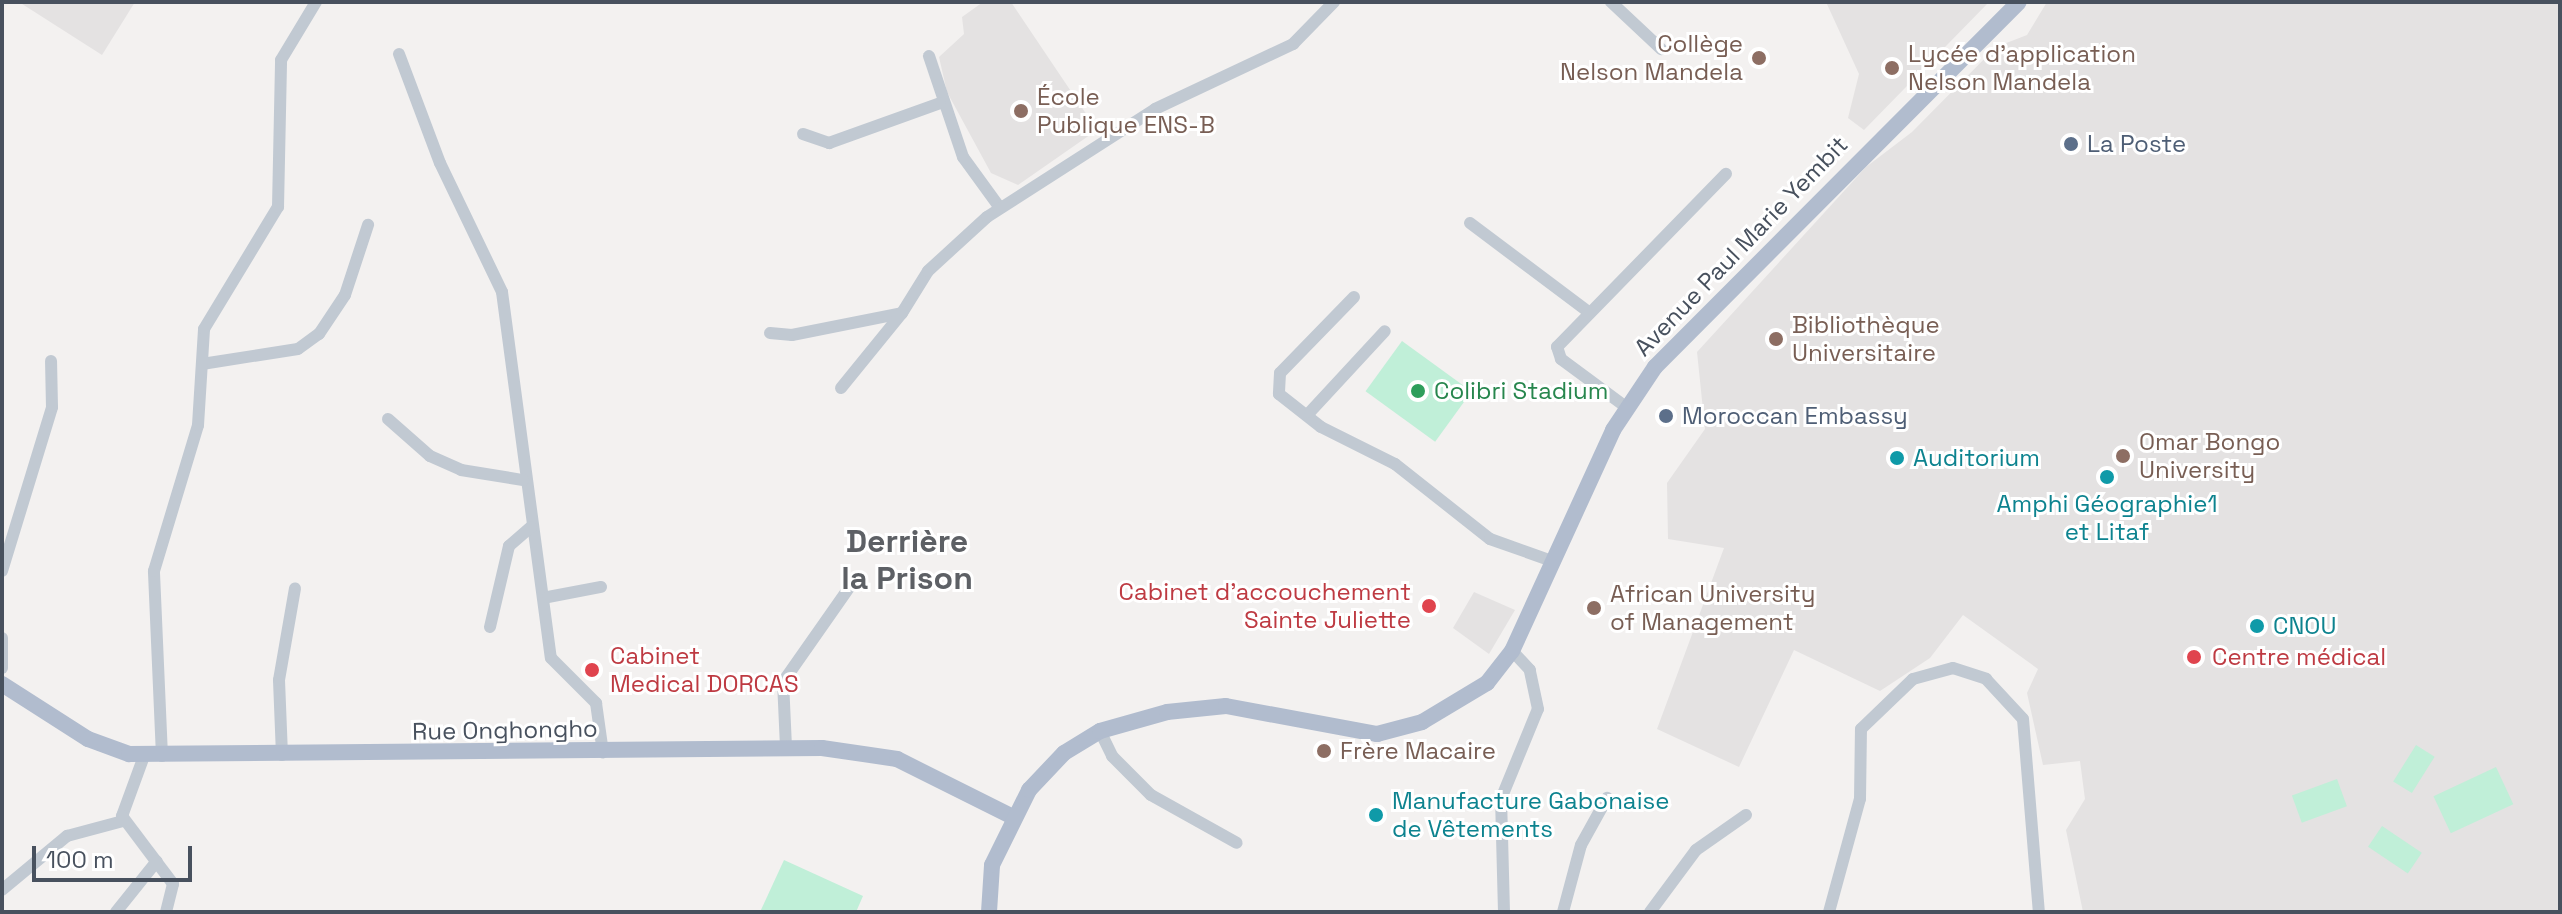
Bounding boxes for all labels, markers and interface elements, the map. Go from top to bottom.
place label: Collège Nelson Mandela [1560,30,1743,86]
place label: Lycée d'application Nelson Mandela [1908,40,2136,96]
marker: Collège Nelson Mandela [1750,49,1768,67]
marker: Lycée d'application Nelson Mandela [1883,59,1901,77]
place label: École Publique ENS-B [1037,83,1215,139]
marker: École Publique ENS-B [1012,102,1030,120]
street label: Avenue Paul Marie Yembit [1628,130,1854,362]
place label: La Poste [2087,130,2186,158]
marker: La Poste [2062,135,2080,153]
place label: Bibliothèque Universitaire [1792,311,1940,367]
marker: Bibliothèque Universitaire [1767,330,1785,348]
place label: Colibri Stadium [1434,377,1608,405]
marker: Colibri Stadium [1409,382,1427,400]
place label: Moroccan Embassy [1682,402,1908,430]
marker: Moroccan Embassy [1657,407,1675,425]
place label: Omar Bongo University [2139,428,2280,484]
place label: Auditorium [1913,444,2040,472]
marker: Omar Bongo University [2114,447,2132,465]
marker: Auditorium [1888,449,1906,467]
marker: Amphi Géographie1 et Litaf [2098,468,2116,486]
place label: Amphi Géographie1 et Litaf [1997,490,2217,546]
district label: Derrière la Prison [841,523,973,598]
place label: Cabinet d'accouchement Sainte Juliette [1119,578,1411,634]
place label: African University of Management [1610,580,1816,636]
marker: Cabinet d'accouchement Sainte Juliette [1418,595,1440,617]
marker: African University of Management [1585,599,1603,617]
place label: CNOU [2273,612,2336,640]
marker: CNOU [2248,617,2266,635]
place label: Cabinet Medical DORCAS [610,642,799,698]
place label: Centre médical [2212,643,2386,671]
marker: Centre médical [2183,646,2205,668]
marker: Cabinet Medical DORCAS [581,659,603,681]
street label: Rue Onghongho [412,714,598,746]
place label: Frère Macaire [1340,737,1496,765]
marker: Frère Macaire [1315,742,1333,760]
place label: Manufacture Gabonaise de Vêtements [1392,787,1669,843]
marker: Manufacture Gabonaise de Vêtements [1367,806,1385,824]
scale bar [36,830,196,880]
text: 100 m [46,844,114,875]

